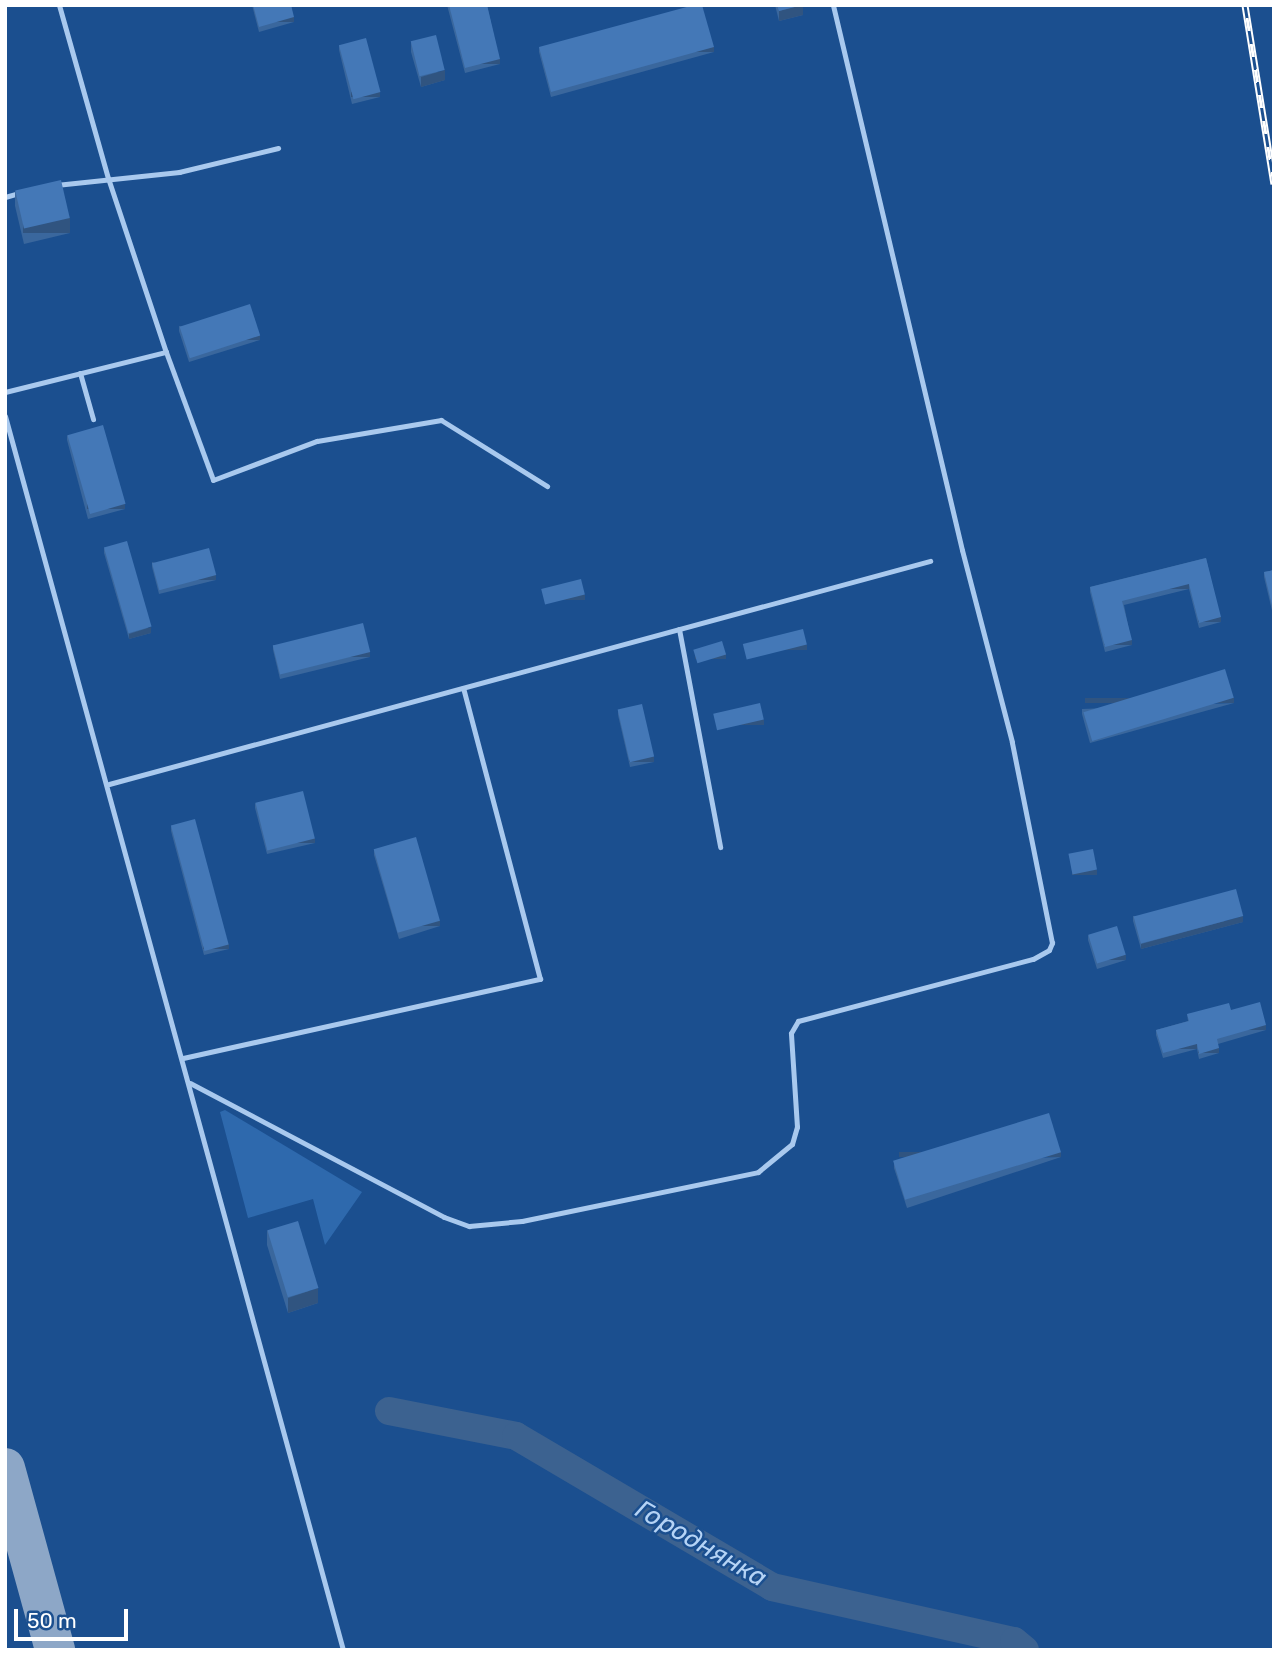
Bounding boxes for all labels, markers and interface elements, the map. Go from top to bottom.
water label: Городнянка [630,1494,772,1594]
scale bar [18,1596,131,1640]
text: 50 m [27,1608,77,1633]

